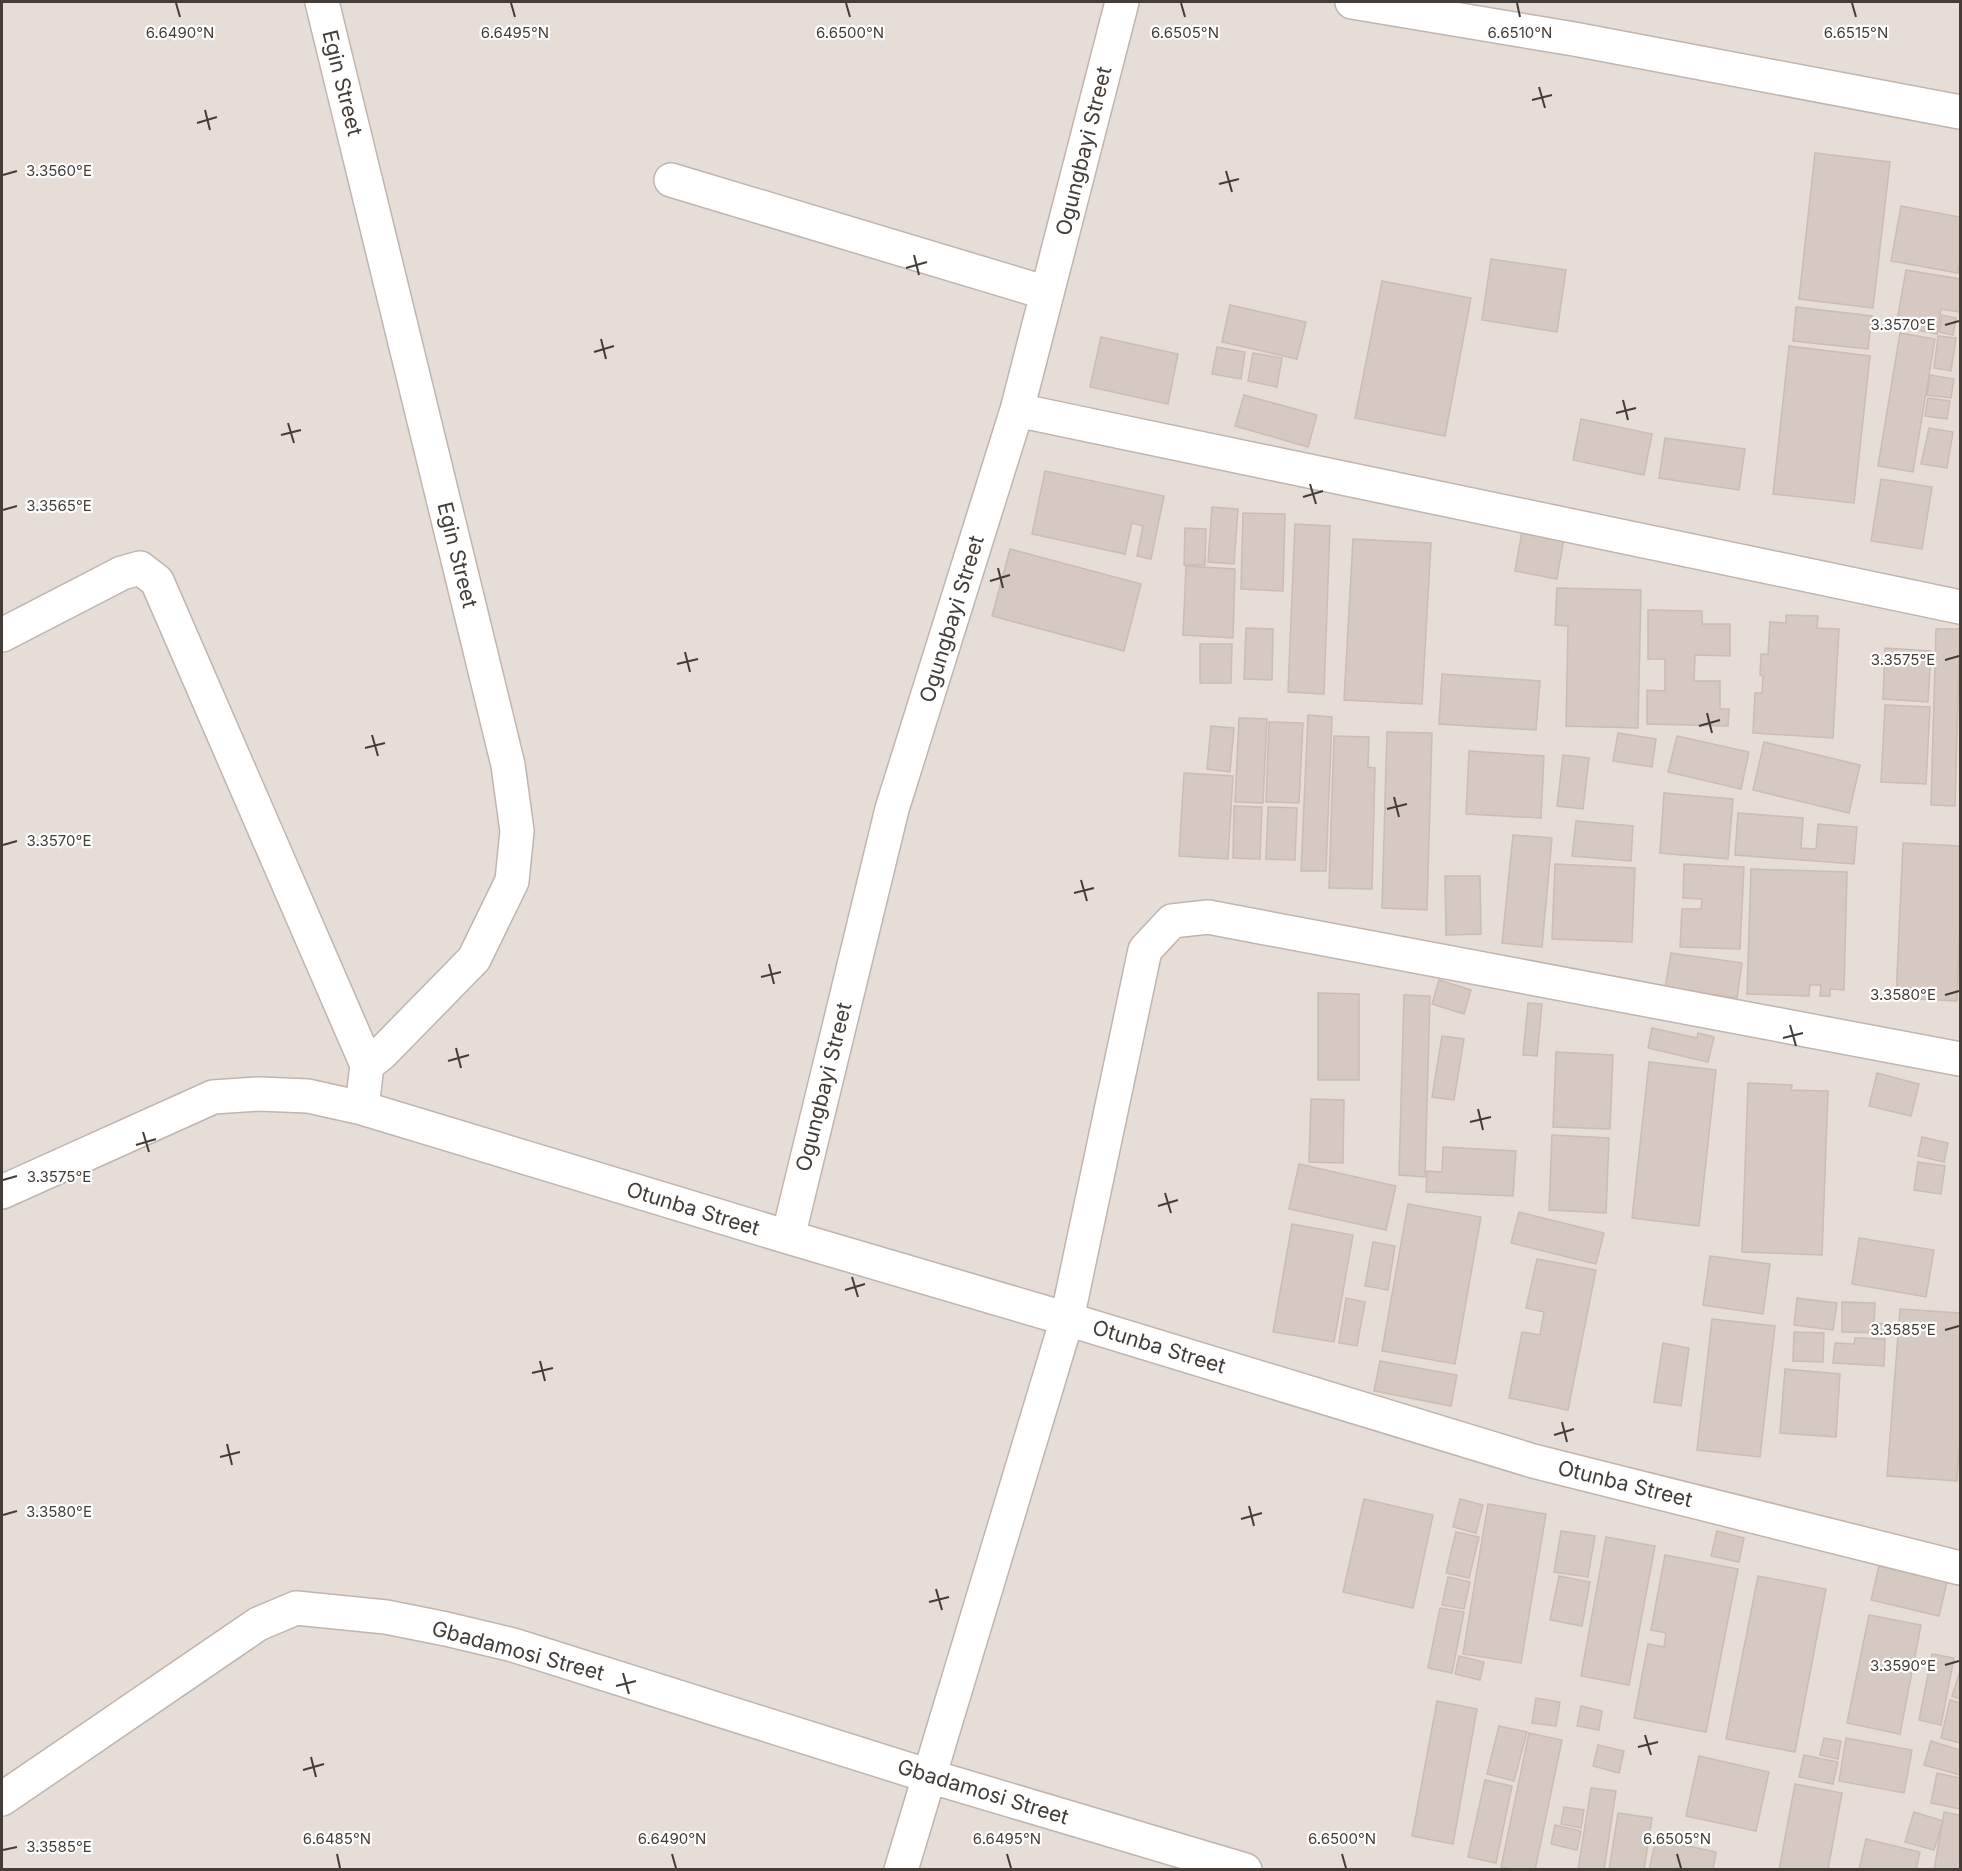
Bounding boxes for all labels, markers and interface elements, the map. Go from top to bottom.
text: 6.6490°N [146,23,214,42]
text: 6.6495°N [481,23,549,42]
text: 6.6500°N [816,23,884,42]
text: 6.6505°N [1151,23,1219,42]
text: 6.6510°N [1488,23,1552,42]
text: 6.6515°N [1824,23,1888,42]
street label: Egin Street [317,27,368,138]
street label: Ogungbayi Street [1050,64,1117,238]
text: 3.3560°E [26,161,92,180]
text: 3.3570°E [1871,315,1935,334]
text: 3.3565°E [26,496,92,515]
street label: Egin Street [432,499,483,610]
street label: Ogungbayi Street [914,532,989,705]
text: 3.3575°E [1871,650,1935,669]
text: 3.3570°E [27,831,91,850]
text: 3.3580°E [1870,985,1936,1004]
street label: Ogungbayi Street [790,1000,857,1174]
text: 3.3575°E [27,1167,91,1186]
street label: Otunba Street [624,1176,763,1241]
street label: Otunba Street [1090,1314,1229,1379]
text: 3.3585°E [1870,1320,1936,1339]
street label: Otunba Street [1555,1455,1695,1512]
text: 3.3580°E [26,1502,92,1521]
street label: Gbadamosi Street [429,1615,607,1686]
text: 3.3590°E [1870,1656,1936,1675]
street label: Gbadamosi Street [895,1754,1072,1829]
text: 6.6485°N [303,1829,371,1848]
text: 6.6490°N [638,1829,706,1848]
text: 6.6495°N [973,1829,1041,1848]
text: 6.6500°N [1308,1829,1376,1848]
text: 6.6505°N [1643,1829,1711,1848]
text: 3.3585°E [26,1837,92,1856]

